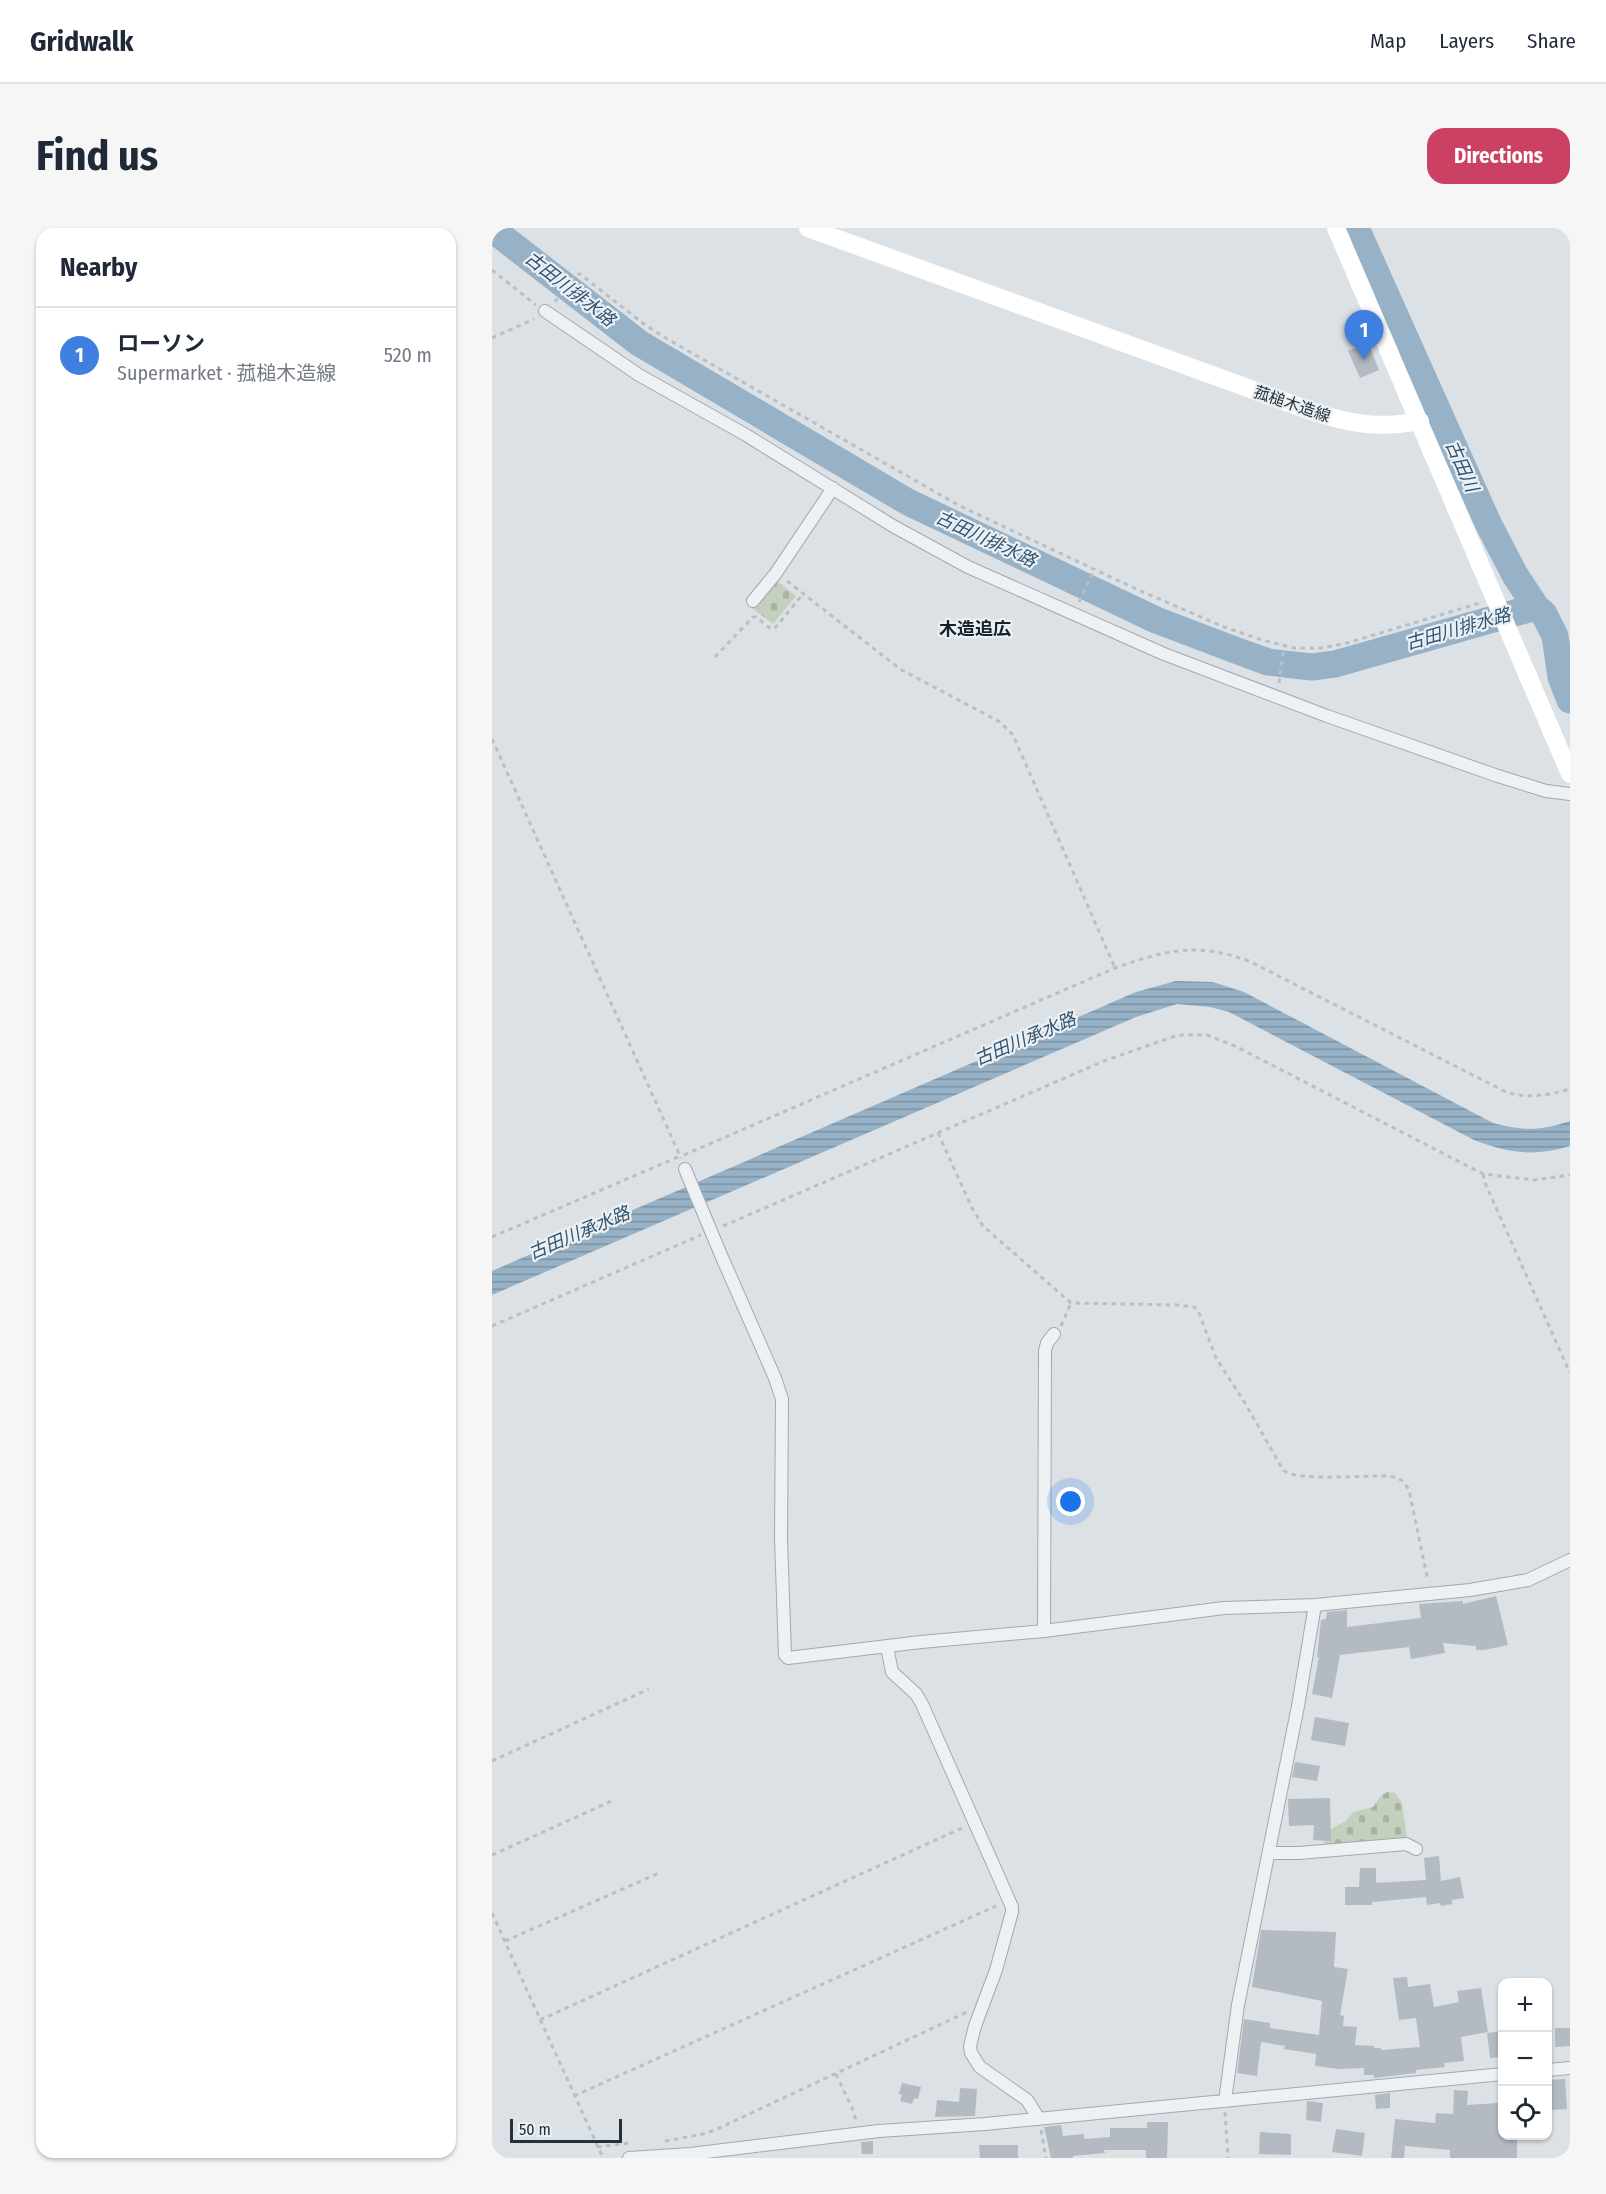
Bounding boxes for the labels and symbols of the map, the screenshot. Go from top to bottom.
water label: 古田川排水路 [521,247,621,332]
pin: 1 [1344,310,1384,360]
street label: 菰槌木造線 [1251,382,1333,426]
water label: 古田川 [1441,437,1484,497]
water label: 古田川排水路 [932,506,1041,573]
water label: 古田川排水路 [1403,603,1515,654]
district label: 木造追広 [939,618,1011,640]
water label: 古田川承水路 [971,1007,1081,1070]
water label: 古田川承水路 [525,1201,635,1264]
your location [1056,1487,1085,1516]
scale bar [510,2116,622,2144]

